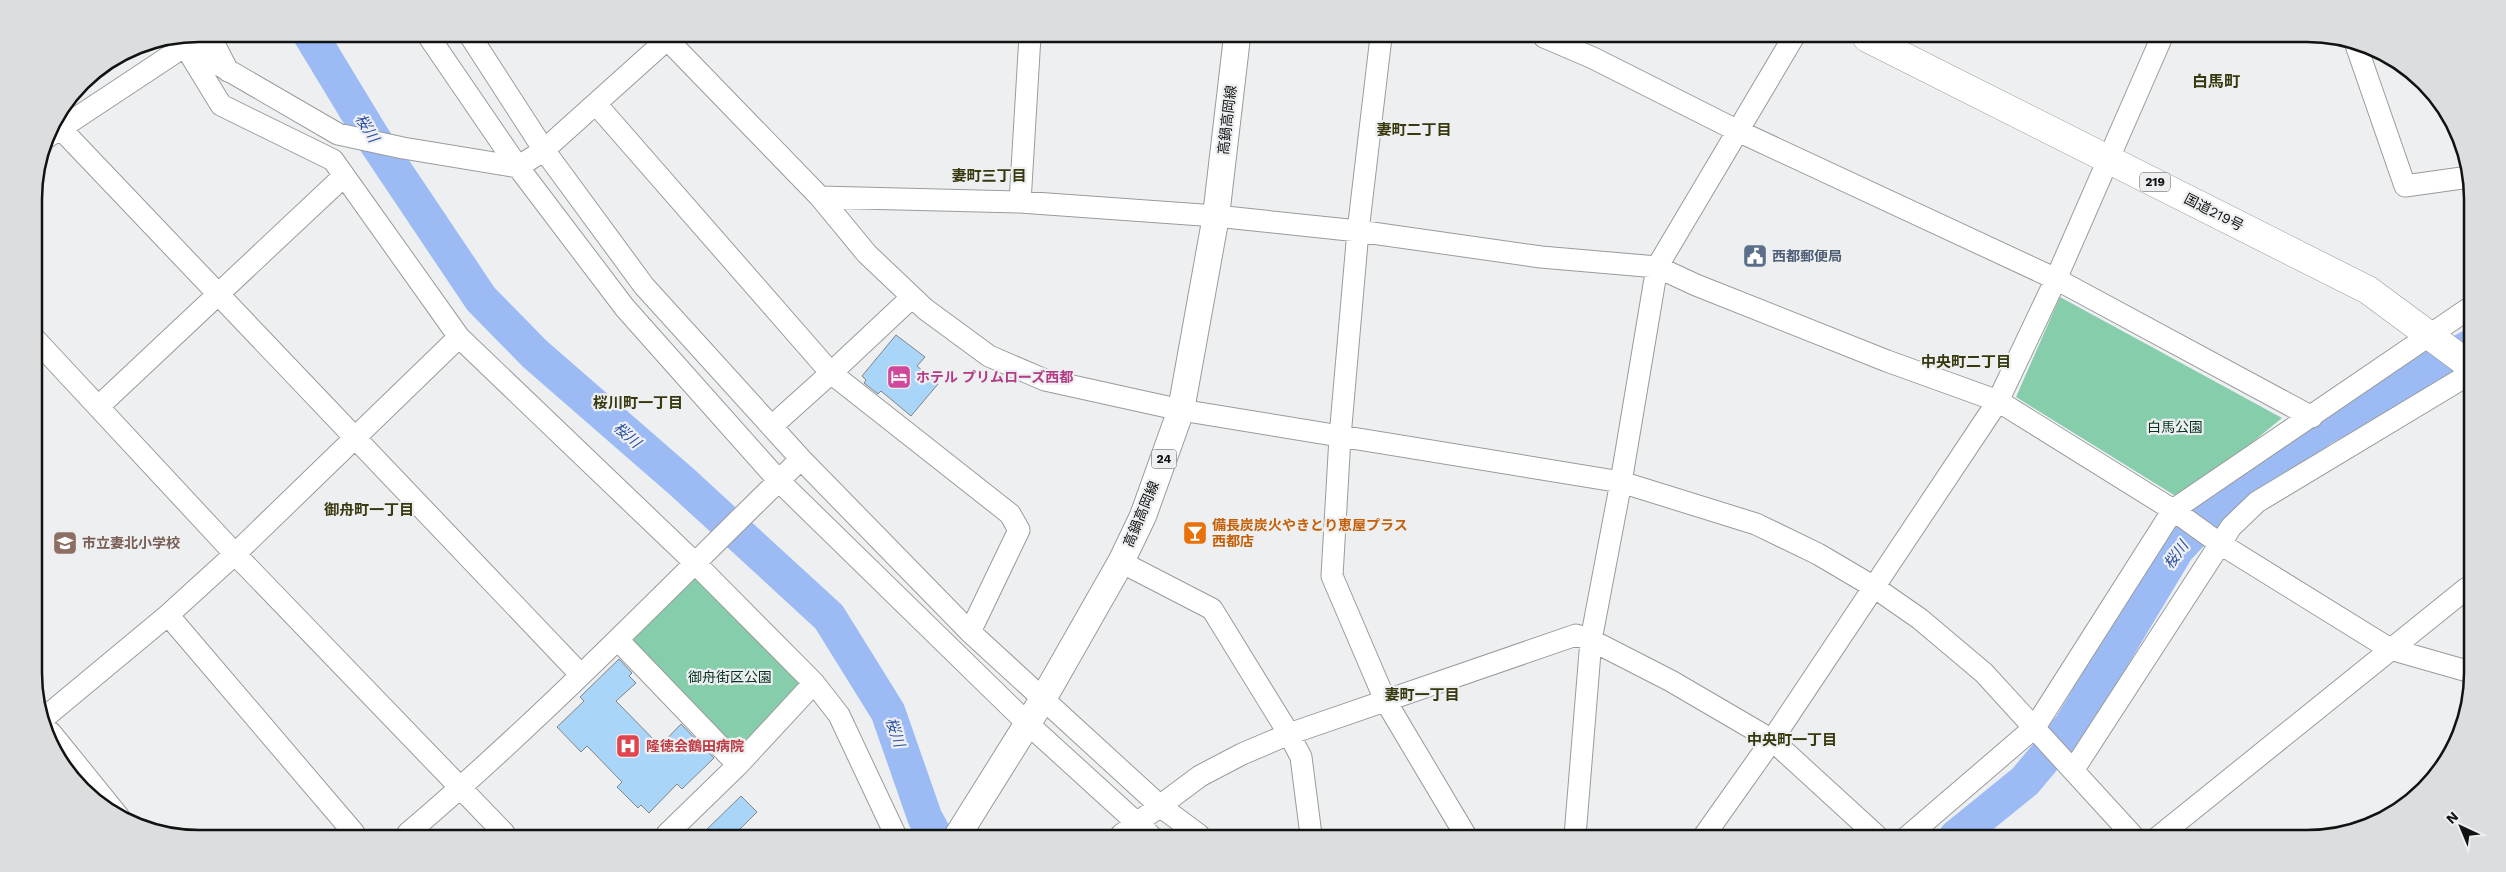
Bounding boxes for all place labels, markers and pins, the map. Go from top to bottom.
public building icon: 西都郵便局 [1742,243,1768,269]
place label: 西都郵便局 [1772,248,1842,264]
hotel icon: ホテル プリムローズ西都 [886,364,912,390]
place label: ホテル プリムローズ西都 [916,369,1073,385]
place label: 備長炭炭火やきとり恵屋プラス 西都店 [1212,517,1408,549]
bar icon: 備長炭炭火やきとり恵屋プラス 西都店 [1182,520,1208,546]
school or university icon: 市立妻北小学校 [52,530,78,556]
place label: 市立妻北小学校 [82,535,180,551]
hospital icon: 隆徳会鶴田病院 [615,733,641,759]
place label: 隆徳会鶴田病院 [646,738,744,754]

